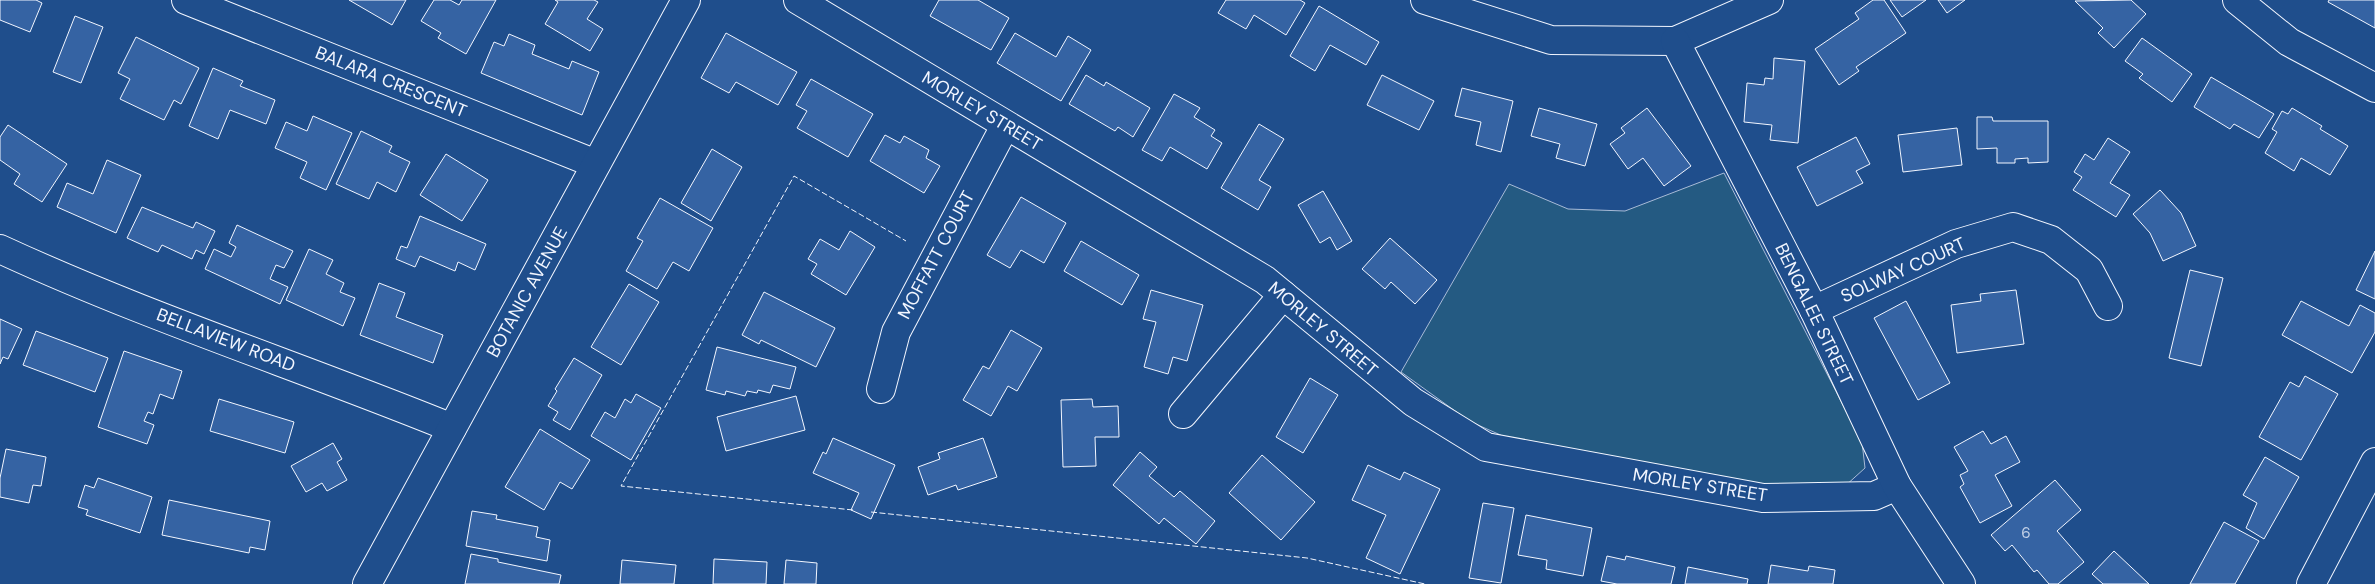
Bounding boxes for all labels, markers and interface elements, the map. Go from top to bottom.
street label: BALARA CRESCENT [312,41,470,123]
street label: MORLEY STREET [918,66,1046,156]
street label: MOFFATT COURT [892,187,980,323]
street label: BOTANIC AVENUE [481,222,573,362]
street label: SOLWAY COURT [1837,232,1969,308]
street label: BENGALEE STREET [1769,239,1859,389]
street label: MORLEY STREET [1263,276,1383,382]
street label: BELLAVIEW ROAD [153,302,299,378]
street label: MORLEY STREET [1631,463,1769,507]
house number: 6 [2021,523,2031,543]

